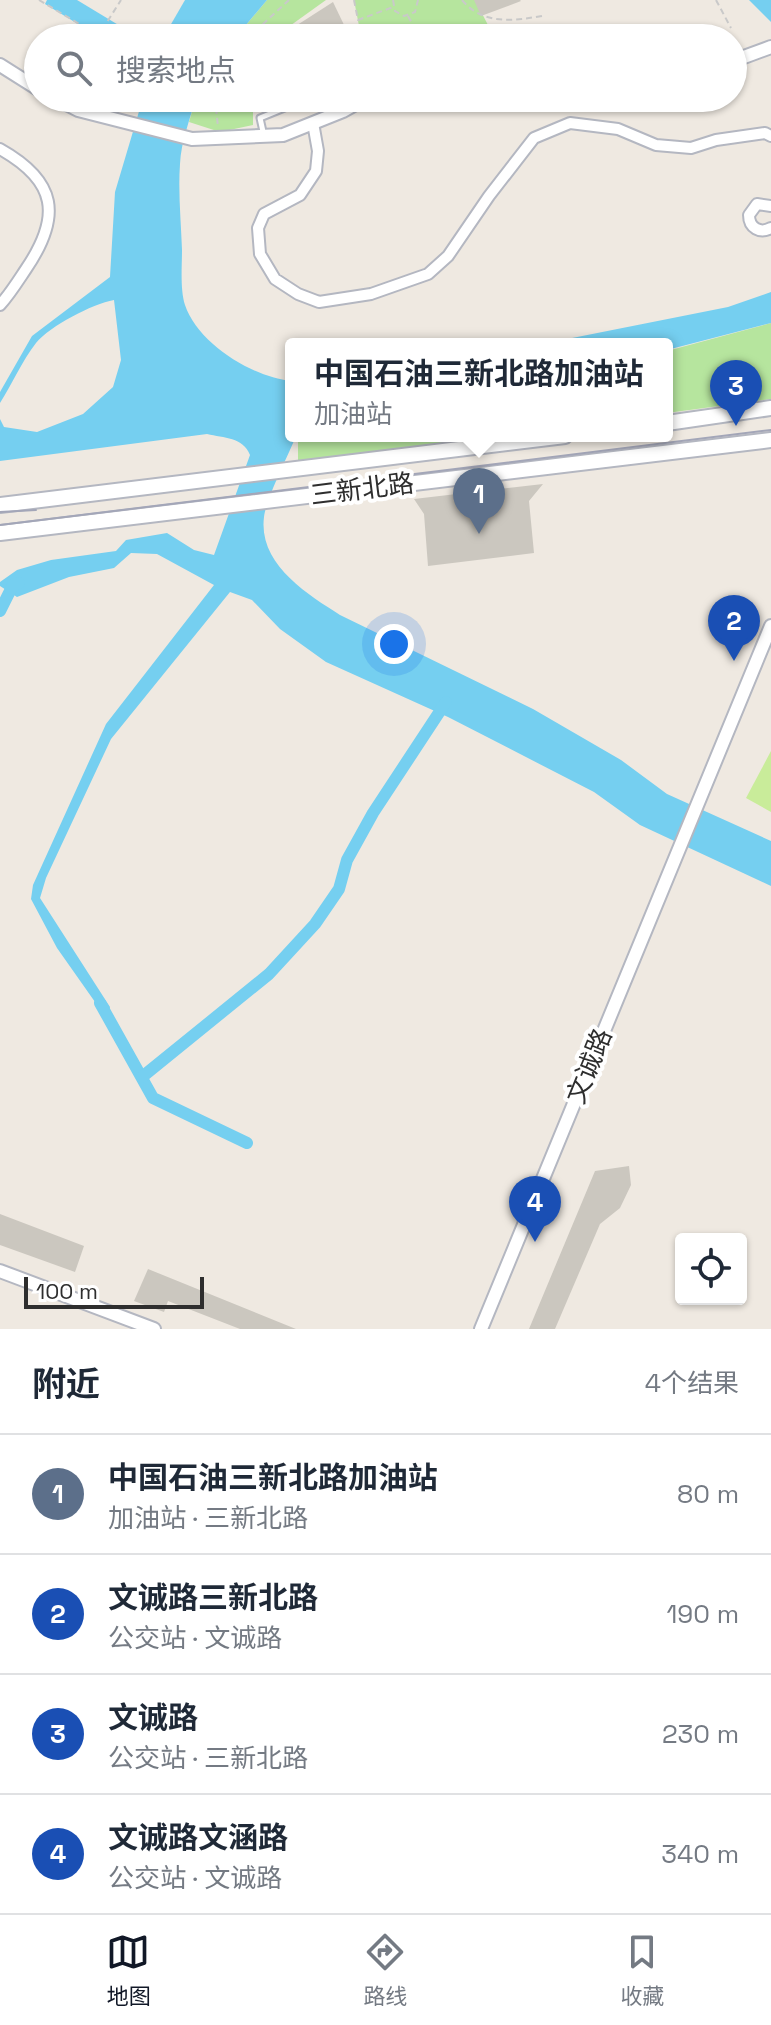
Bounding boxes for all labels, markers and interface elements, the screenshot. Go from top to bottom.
search box [24,24,747,112]
icon: search [52,46,96,90]
text: 搜索地点 [116,51,236,90]
popup [285,338,673,442]
text: 中国石油三新北路加油站 [314,354,644,393]
pin: 3 [710,360,762,426]
text: 加油站 [314,397,392,431]
street label: 三新北路 [308,466,416,512]
pin: 1 [453,468,505,534]
pin: 2 [708,595,760,661]
your location [374,624,414,664]
street label: 文诚路 [559,1023,619,1109]
pin: 4 [509,1176,561,1242]
map controls [675,1233,747,1305]
button: locate [675,1233,747,1305]
scale bar [24,1273,204,1309]
text: 100 m [36,1277,98,1305]
text: 附近 [32,1363,100,1406]
text: 4个结果 [645,1366,739,1400]
text: 中国石油三新北路加油站 [108,1458,438,1497]
text: 1 [52,1477,64,1511]
text: 80 m [677,1477,739,1511]
text: 加油站 · 三新北路 [108,1501,308,1535]
text: 文诚路三新北路 [108,1578,318,1617]
text: 2 [50,1597,66,1631]
text: 190 m [667,1597,739,1631]
text: 公交站 · 文诚路 [108,1621,282,1655]
text: 文诚路 [108,1698,198,1737]
text: 3 [50,1717,66,1751]
text: 230 m [662,1717,739,1751]
text: 公交站 · 三新北路 [108,1741,308,1775]
text: 文诚路文涵路 [108,1818,288,1857]
text: 4 [50,1837,66,1871]
text: 340 m [661,1837,739,1871]
text: 公交站 · 文诚路 [108,1861,282,1895]
tab: 地图 [106,1930,151,2010]
tab: 路线 [363,1930,408,2010]
tab: 收藏 [620,1930,665,2010]

